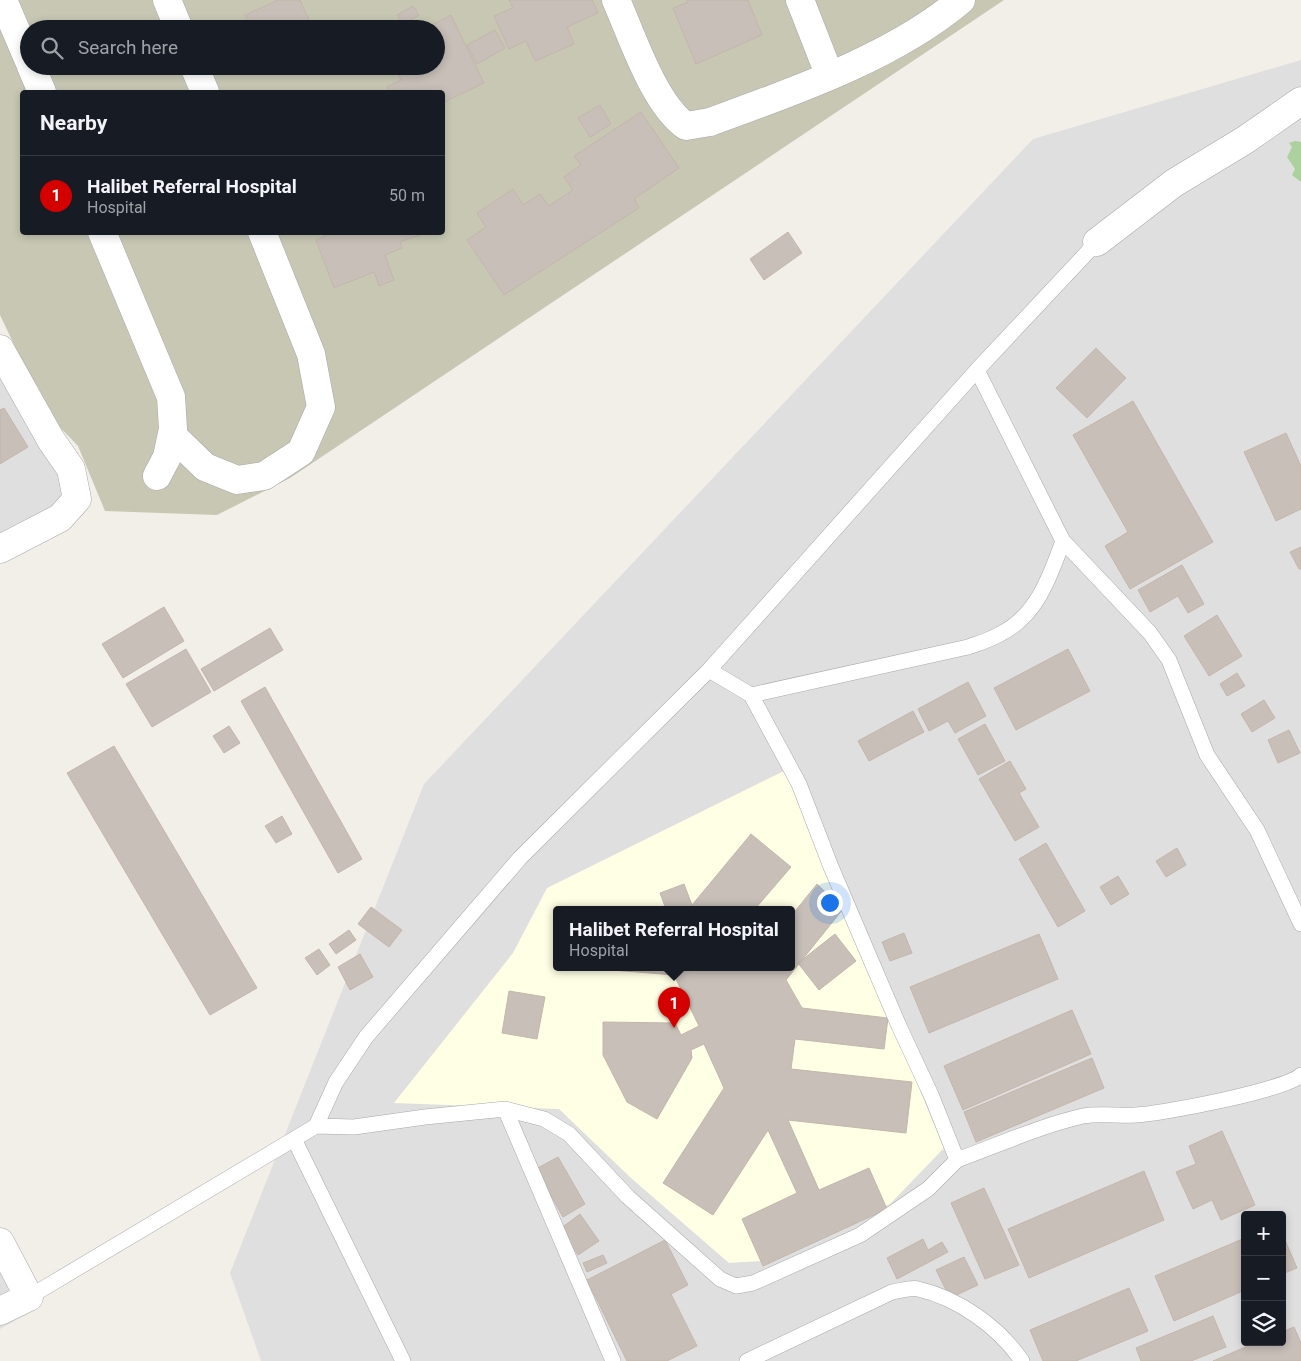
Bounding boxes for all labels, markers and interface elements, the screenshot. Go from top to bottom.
search box [20,20,445,75]
icon: search [38,34,66,62]
text: Search here [78,36,178,59]
text: Nearby [40,111,107,135]
text: Halibet Referral Hospital [87,175,297,198]
text: 1 [51,186,61,205]
text: 50 m [389,186,425,205]
text: Hospital [87,198,147,217]
your location [817,890,843,916]
popup [553,906,795,971]
text: Halibet Referral Hospital [569,918,779,941]
text: Hospital [569,941,629,960]
pin: 1 [658,987,690,1028]
map controls [1241,1211,1286,1346]
button: + [1241,1211,1286,1256]
button: − [1241,1256,1286,1301]
button: layers [1241,1301,1286,1346]

